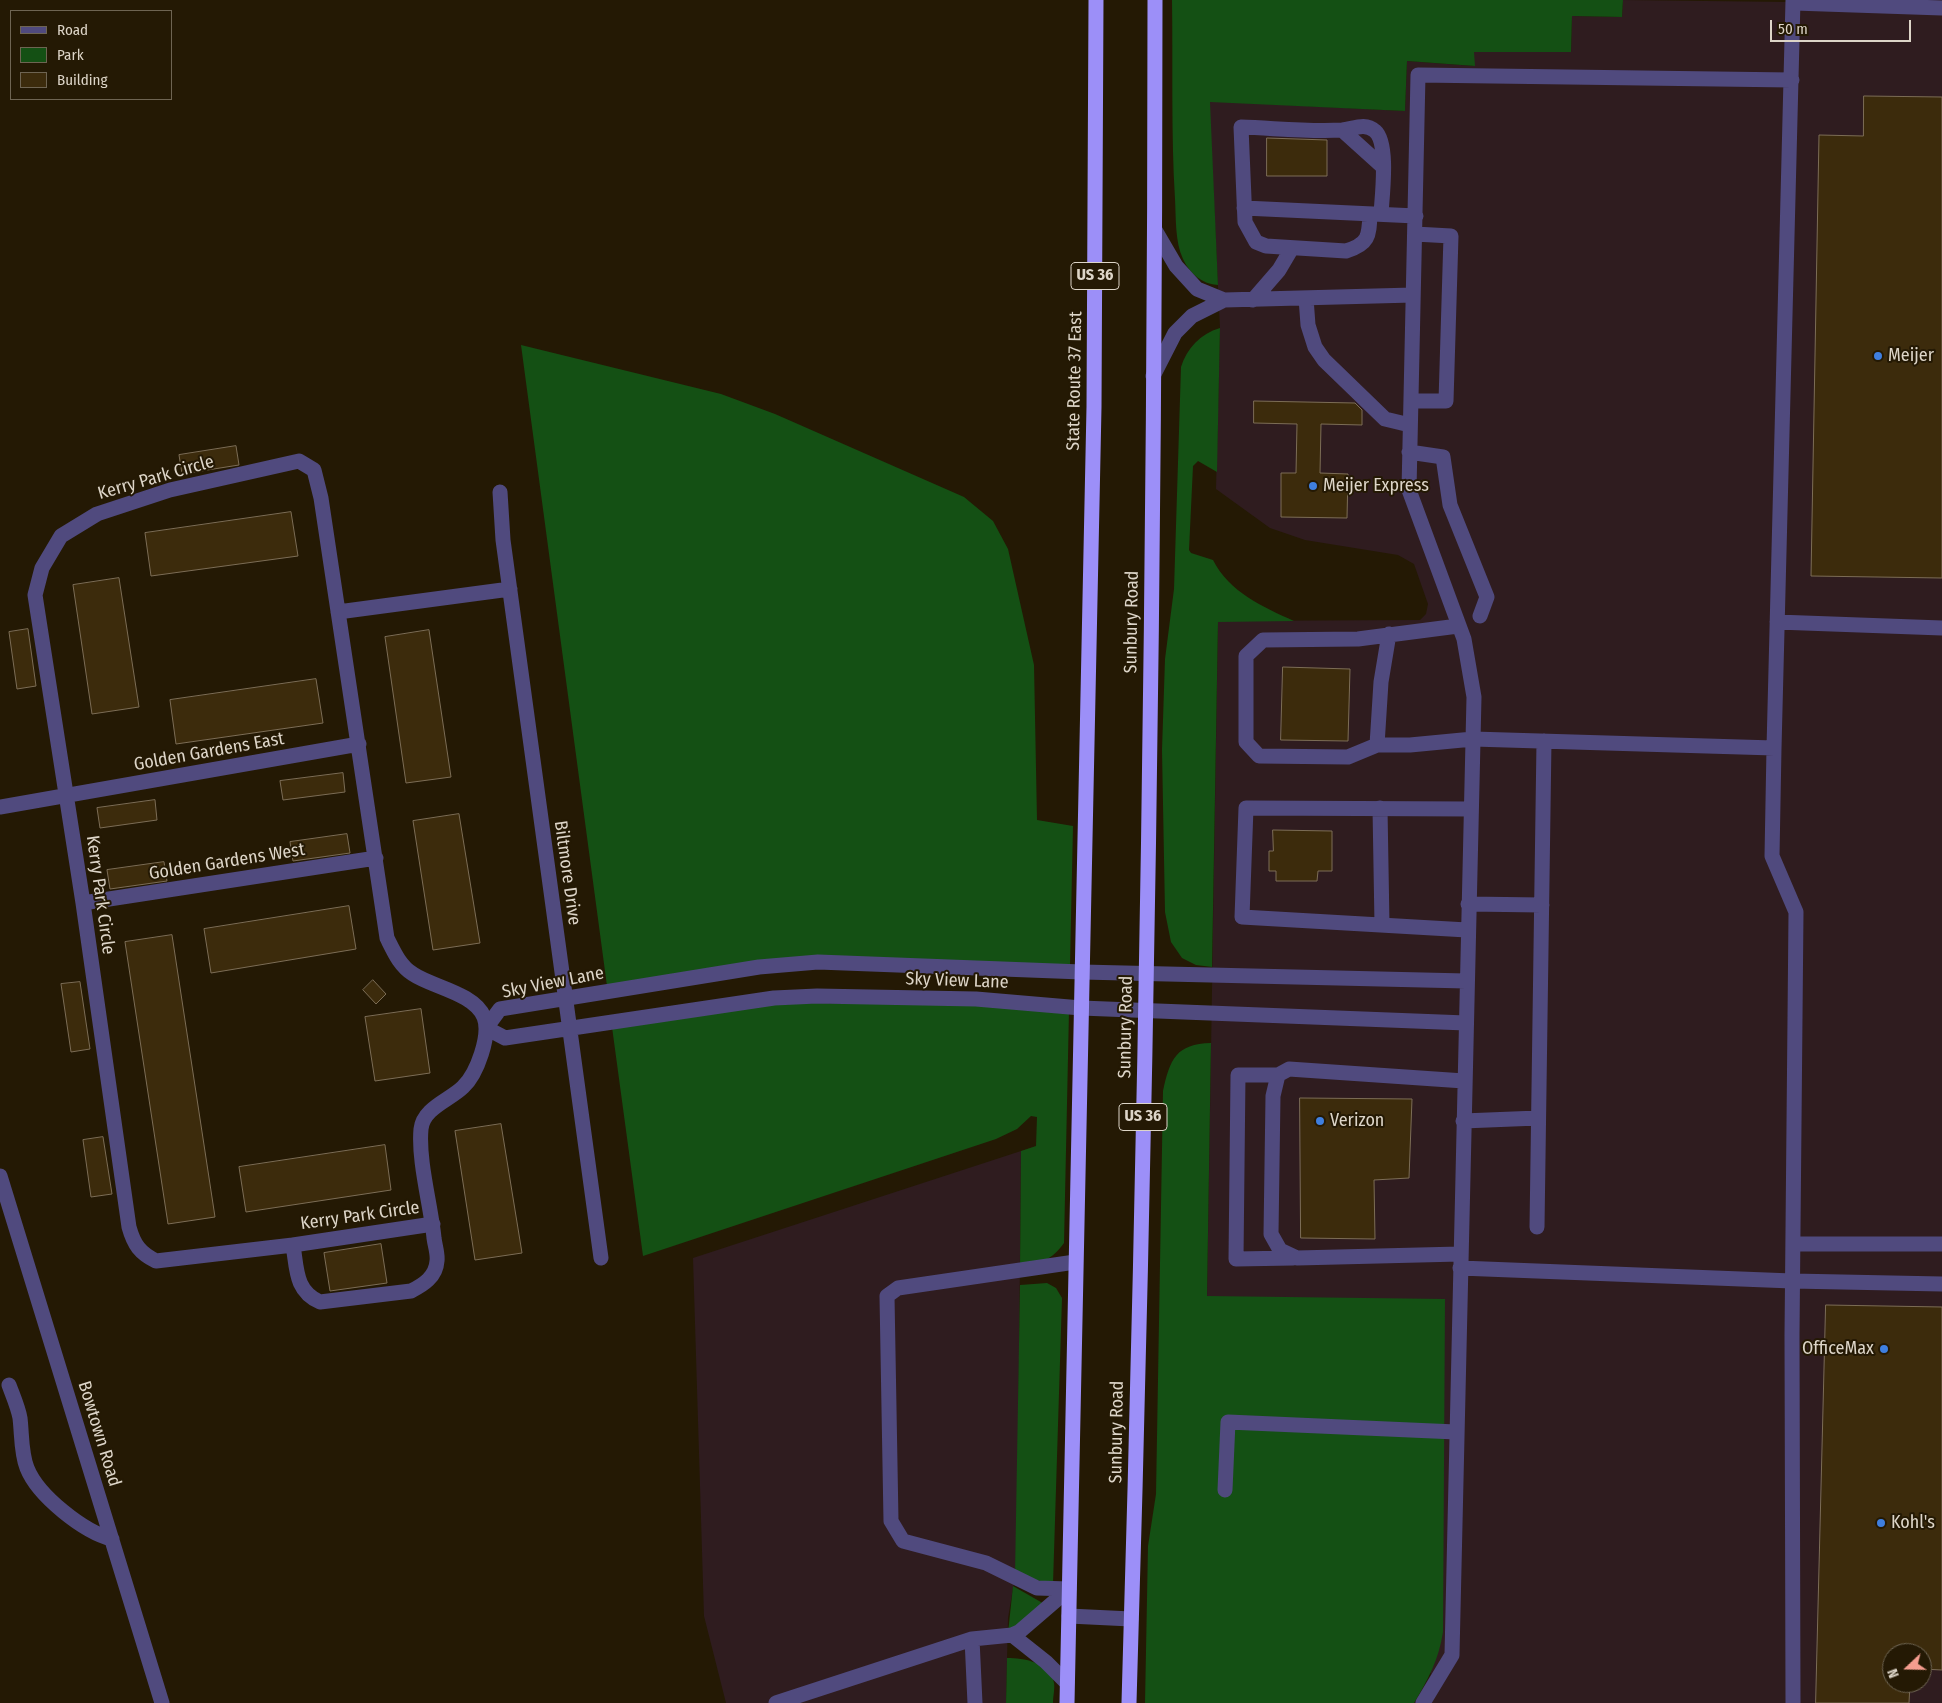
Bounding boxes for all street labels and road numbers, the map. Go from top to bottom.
road number: US 36 [1071,262,1119,290]
street label: State Route 37 East [1063,311,1087,451]
street label: Kerry Park Circle [95,451,217,505]
street label: Sunbury Road [1120,570,1144,674]
street label: Golden Gardens East [132,728,286,776]
street label: Biltmore Drive [549,819,585,927]
street label: Kerry Park Circle [81,834,119,956]
street label: Golden Gardens West [148,839,306,885]
street label: Sky View Lane [500,963,606,1003]
street label: Sky View Lane [905,968,1009,994]
street label: Sunbury Road [1114,975,1138,1079]
road number: US 36 [1119,1104,1167,1130]
street label: Kerry Park Circle [299,1197,421,1235]
street label: Bowtown Road [73,1379,125,1489]
street label: Sunbury Road [1105,1380,1129,1484]

